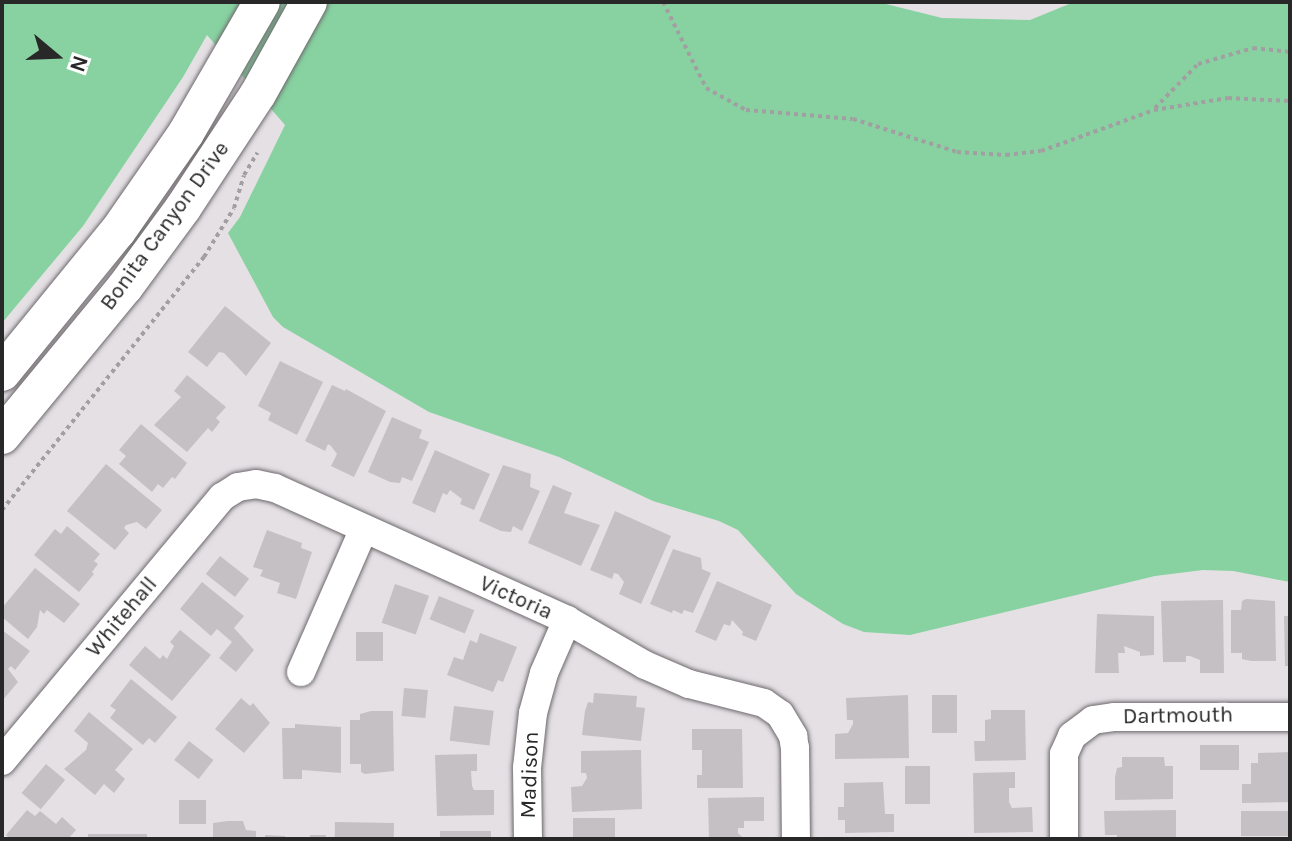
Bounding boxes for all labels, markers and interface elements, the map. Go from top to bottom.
north arrow [16,16,96,96]
text: N [64,52,94,76]
street label: Bonita Canyon Drive [95,136,235,316]
street label: Victoria [475,570,557,626]
street label: Whitehall [81,571,163,663]
street label: Dartmouth [1123,702,1233,730]
street label: Madison [515,731,545,819]

